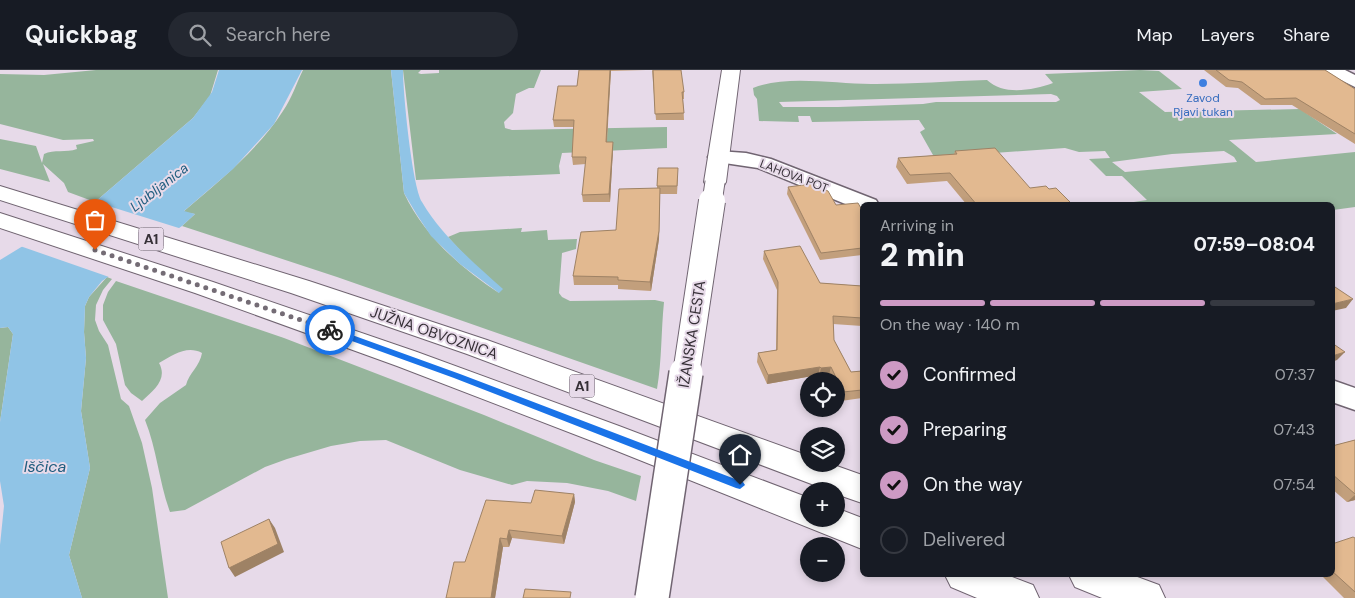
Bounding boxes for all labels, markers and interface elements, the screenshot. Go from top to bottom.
search box [168,12,518,57]
text: Quickbag [25,19,138,50]
icon: search [186,21,214,49]
text: Search here [226,22,331,47]
text: Map [1137,23,1173,47]
text: Layers [1201,23,1255,47]
text: Share [1283,23,1330,47]
marker: Zavod Rjavi tukan [1197,77,1209,89]
place label: Zavod Rjavi tukan [1173,90,1233,120]
street label: LAHOVA POT [758,156,831,196]
water label: Ljubljanica [126,158,192,215]
pin [74,199,116,250]
icon: bag [81,206,109,234]
text: Arriving in [880,215,954,236]
road number: A1 [138,227,164,250]
text: 07:59–08:04 [1194,232,1315,257]
text: 2 min [880,234,965,276]
street label: IŽANSKA CESTA [674,279,710,389]
street label: JUŽNA OBVOZNICA [367,302,501,364]
courier [305,305,355,355]
text: On the way · 140 m [880,314,1020,335]
icon: bike [316,316,344,344]
icon: check [880,361,908,389]
text: Confirmed [923,362,1016,387]
text: 07:37 [1275,364,1315,385]
map controls [800,372,845,582]
button: locate [800,372,845,417]
road number: A1 [570,374,594,398]
icon: check [880,416,908,444]
text: Preparing [923,417,1007,442]
text: 07:43 [1273,419,1315,440]
button: layers [800,427,845,472]
pin [719,434,761,485]
icon: home [726,441,754,469]
water label: Iščica [24,456,66,477]
icon: check [880,471,908,499]
text: On the way [923,472,1023,497]
text: 07:54 [1273,474,1315,495]
button: + [800,482,845,527]
text: Delivered [923,527,1005,552]
button: − [800,537,845,582]

